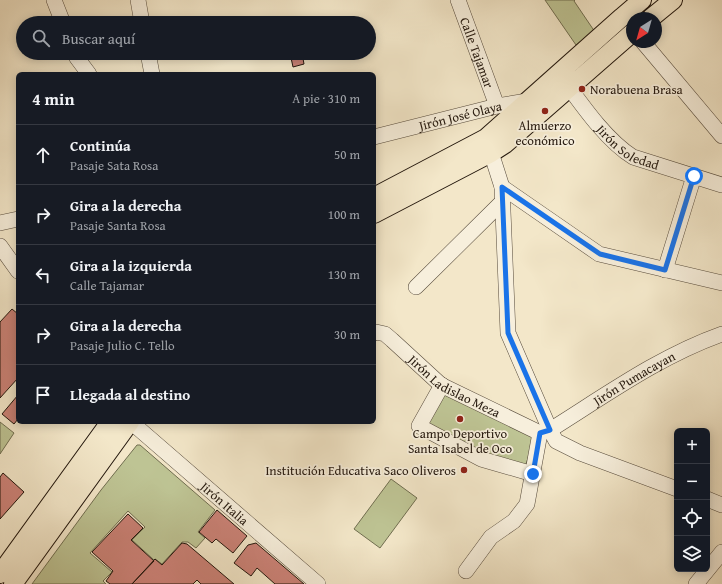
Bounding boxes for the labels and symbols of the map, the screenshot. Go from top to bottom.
north arrow [626,12,662,48]
street label: Calle Tajamar [455,15,499,91]
place label: Norabuena Brasa [590,80,684,99]
marker: Norabuena Brasa [577,84,587,94]
street label: Jirón José Olaya [415,96,504,136]
marker: Almuerzo económico [540,106,550,116]
place label: Almuerzo económico [515,116,575,150]
street label: Jirón Soledad [590,119,662,175]
route start [685,167,703,185]
street label: Jirón Pumacayan [588,347,679,411]
street label: Jirón Ladislao Meza [402,349,504,423]
marker: Campo Deportivo Santa Isabel de Oco [455,414,465,424]
place label: Campo Deportivo Santa Isabel de Oco [408,424,512,458]
place label: Institución Educativa Saco Oliveros [265,461,456,480]
marker: Institución Educativa Saco Oliveros [459,465,469,475]
route end [524,465,542,483]
street label: Jirón Italia [195,476,253,530]

